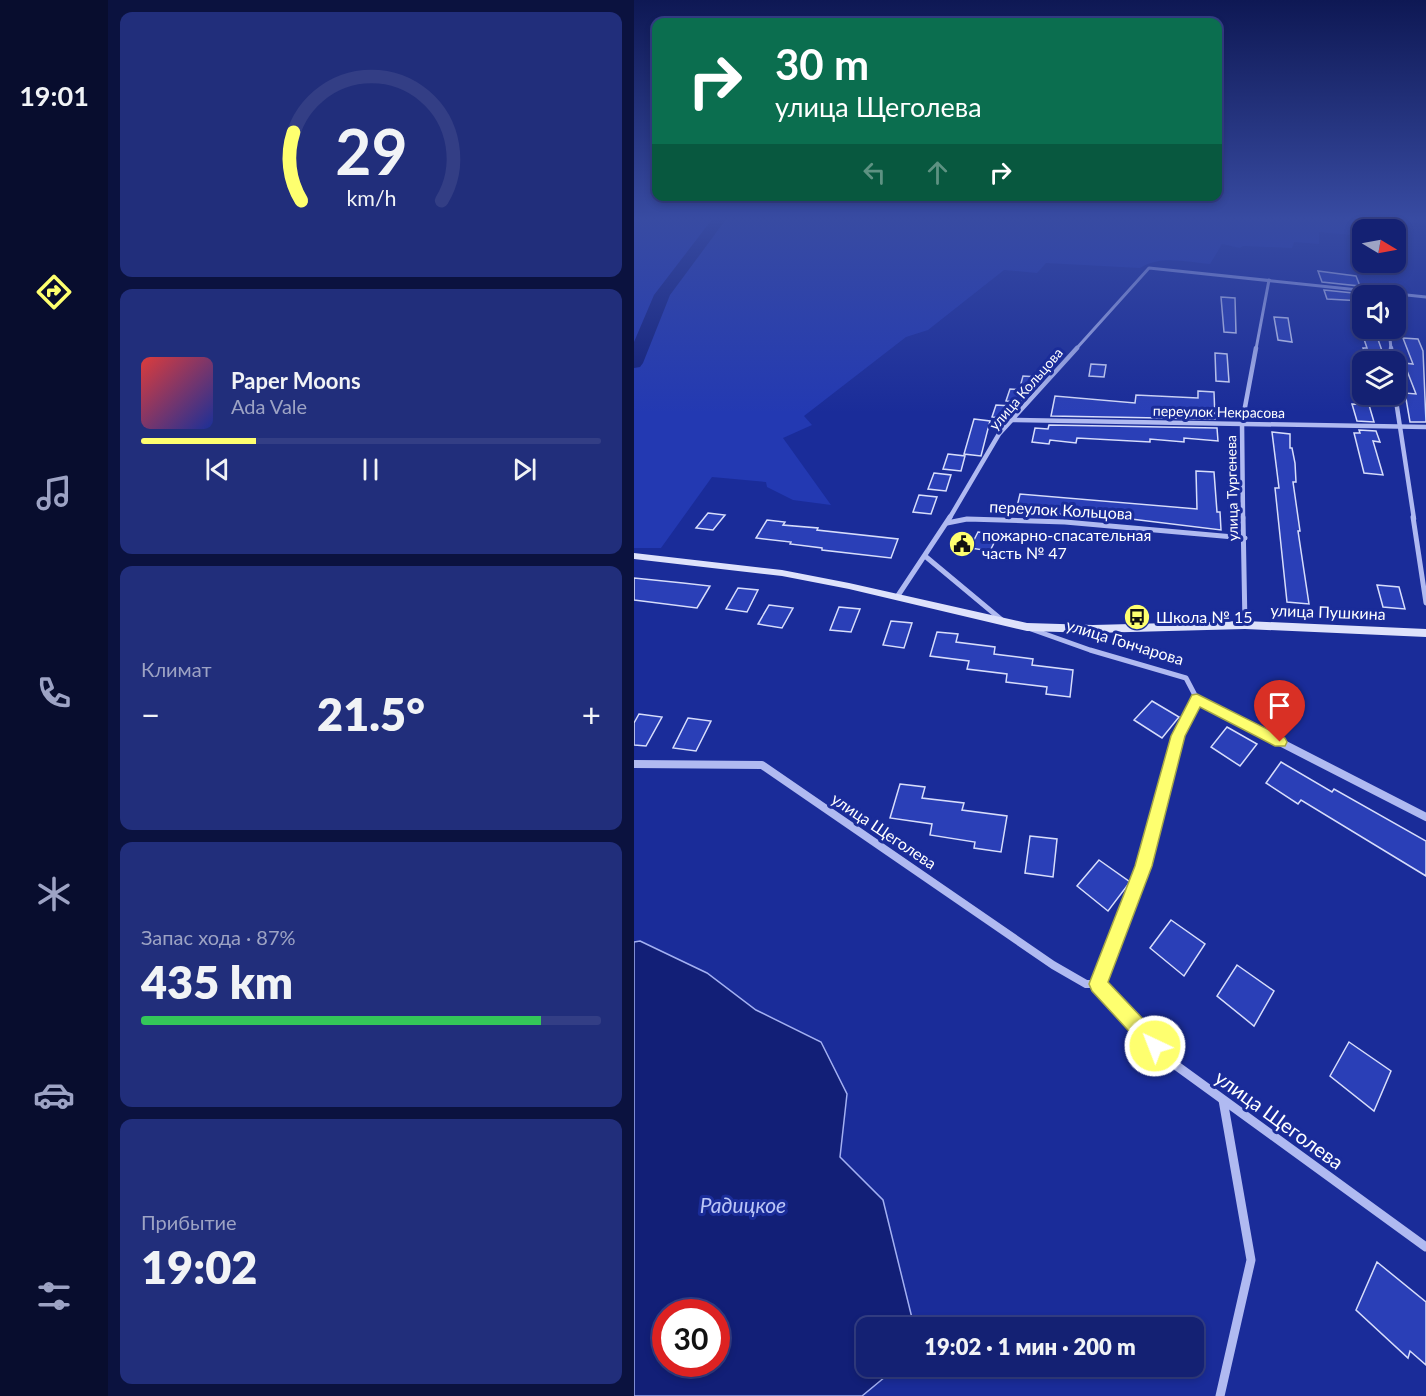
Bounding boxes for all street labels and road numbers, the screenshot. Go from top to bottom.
street label: улица Кольцова [985,344,1066,433]
street label: переулок Некрасова [1153,402,1285,421]
street label: улица Тургенева [1222,435,1241,541]
street label: переулок Кольцова [989,496,1133,523]
street label: улица Пушкина [1270,600,1386,623]
street label: улица Гончарова [1064,615,1186,668]
street label: улица Щеголева [828,788,940,873]
street label: улица Щеголева [1211,1064,1349,1174]

